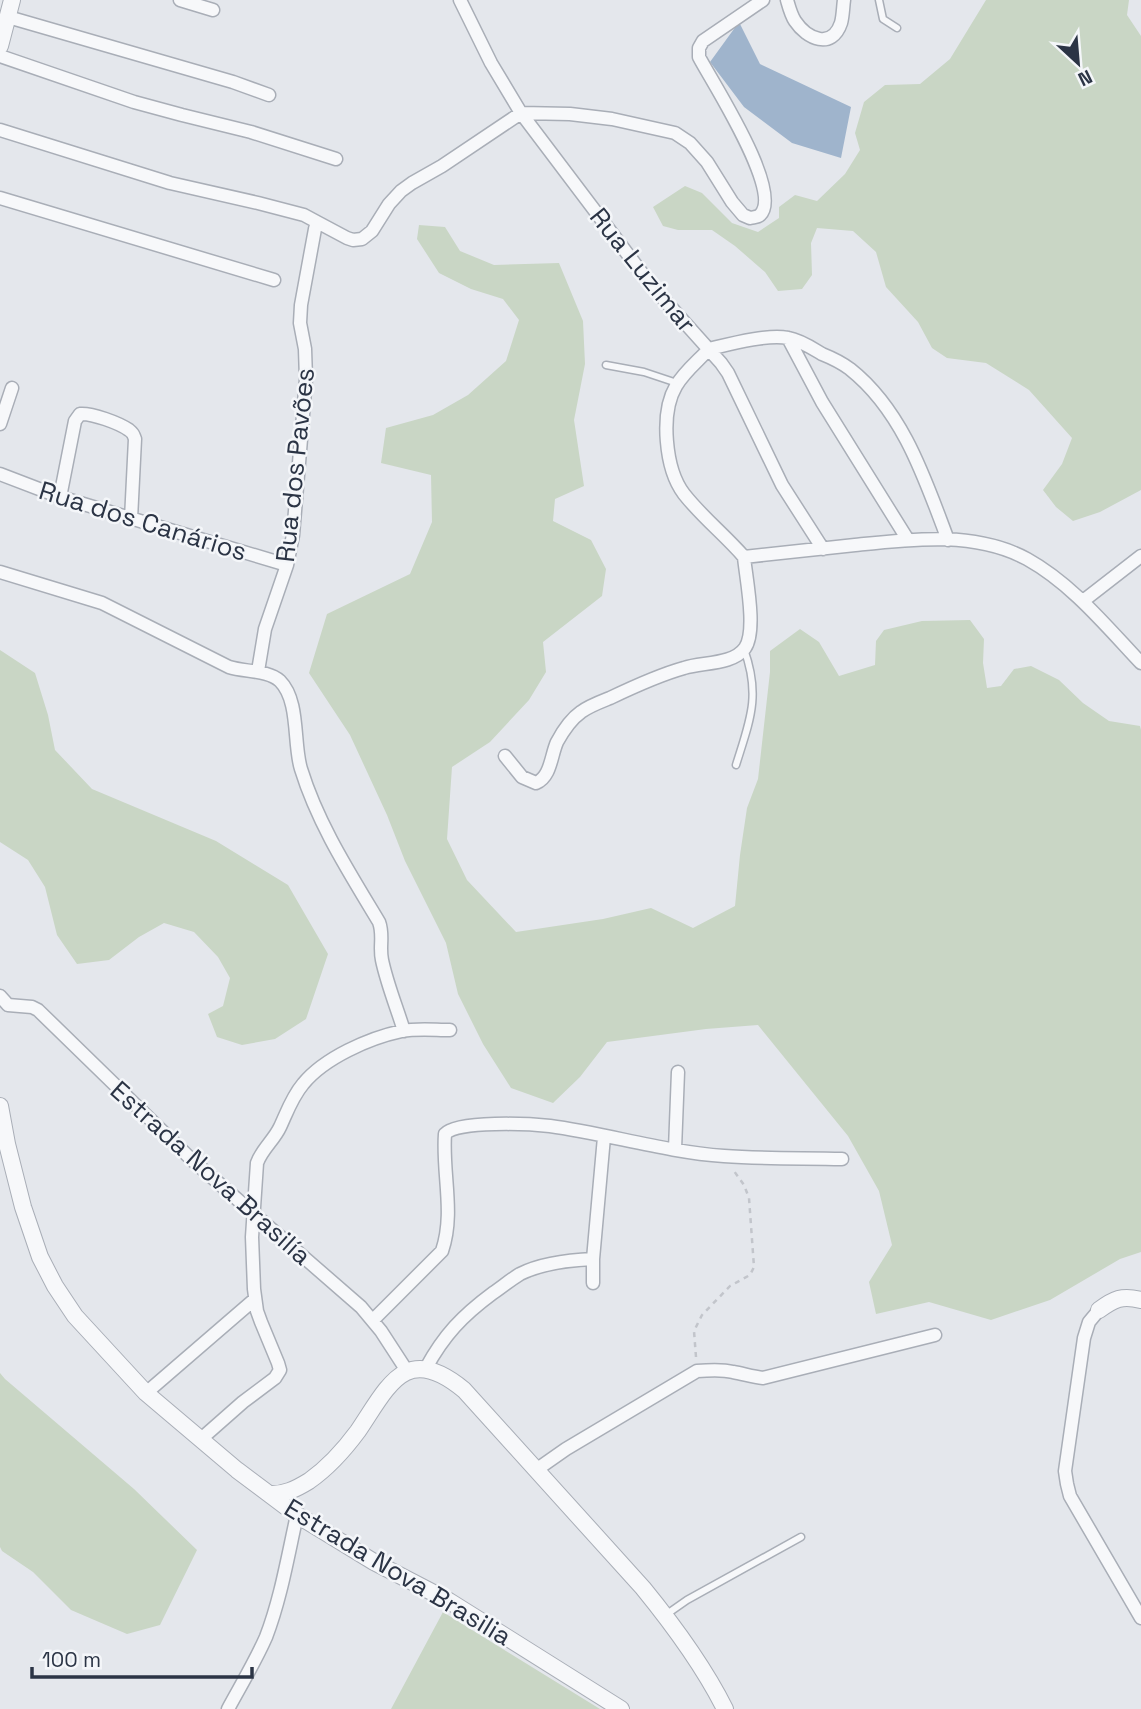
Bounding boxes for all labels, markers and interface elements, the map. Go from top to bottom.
north arrow [1043,28,1113,98]
text: N [1074,64,1096,92]
street label: Rua Luzimar [582,201,704,339]
street label: Rua dos Pavões [268,366,322,564]
street label: Rua dos Canários [35,473,251,569]
street label: Estrada Nova Brasilía [103,1074,319,1272]
street label: Estrada Nova Brasilia [278,1491,518,1653]
scale bar [32,1636,252,1680]
text: 100 m [42,1646,101,1673]

